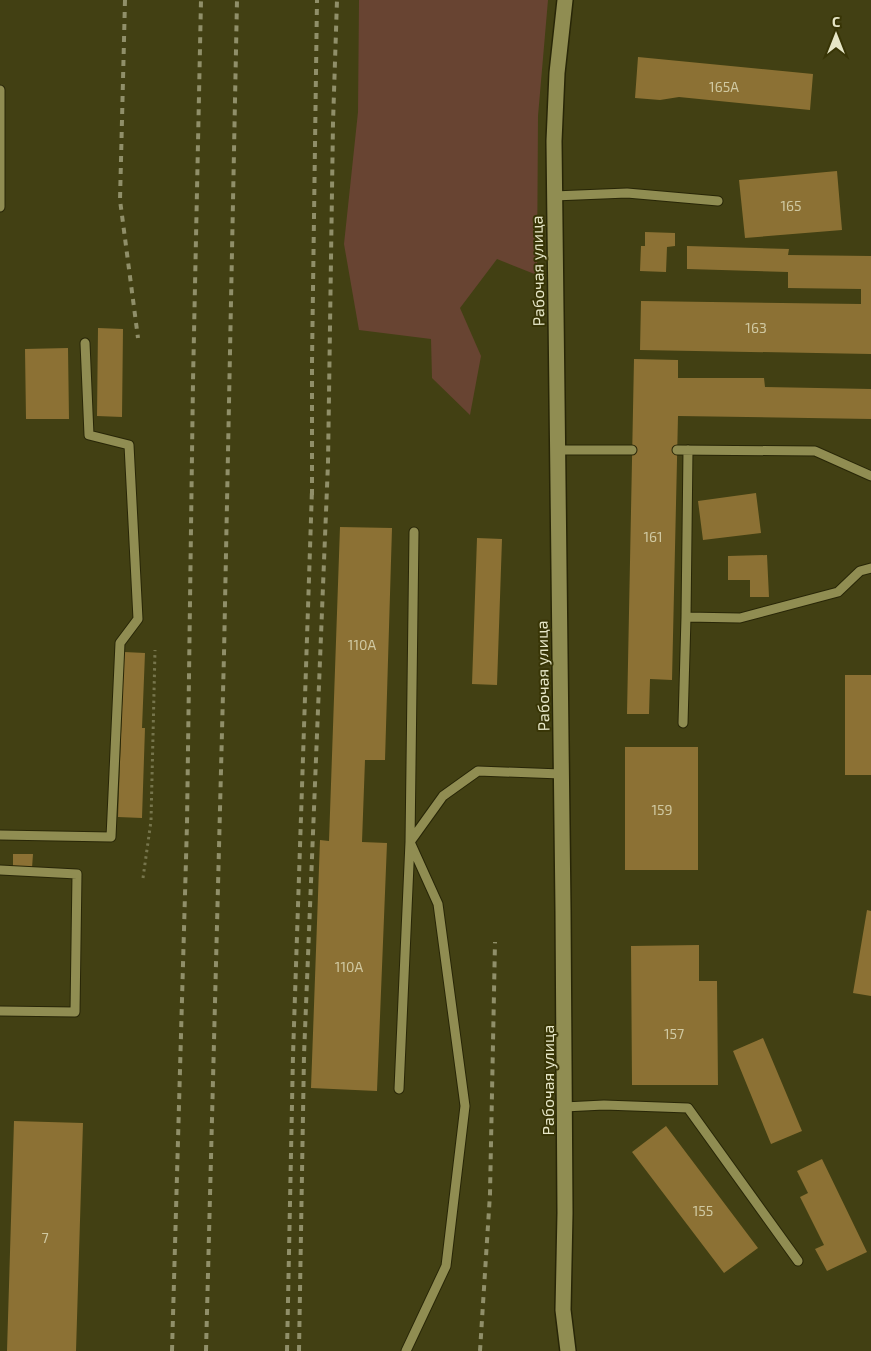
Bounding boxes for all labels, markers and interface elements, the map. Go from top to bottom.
north arrow [811,10,861,60]
text: С [832,13,840,30]
house number: 165А [709,78,739,95]
house number: 165 [780,197,802,214]
street label: Рабочая улица [527,215,548,327]
house number: 163 [745,319,767,336]
house number: 161 [643,528,663,545]
street label: Рабочая улица [532,620,553,732]
house number: 110А [348,636,376,653]
house number: 159 [651,801,673,818]
house number: 110А [335,958,363,975]
street label: Рабочая улица [538,1025,558,1135]
house number: 157 [664,1025,684,1042]
house number: 155 [693,1202,713,1219]
house number: 7 [41,1229,49,1246]

